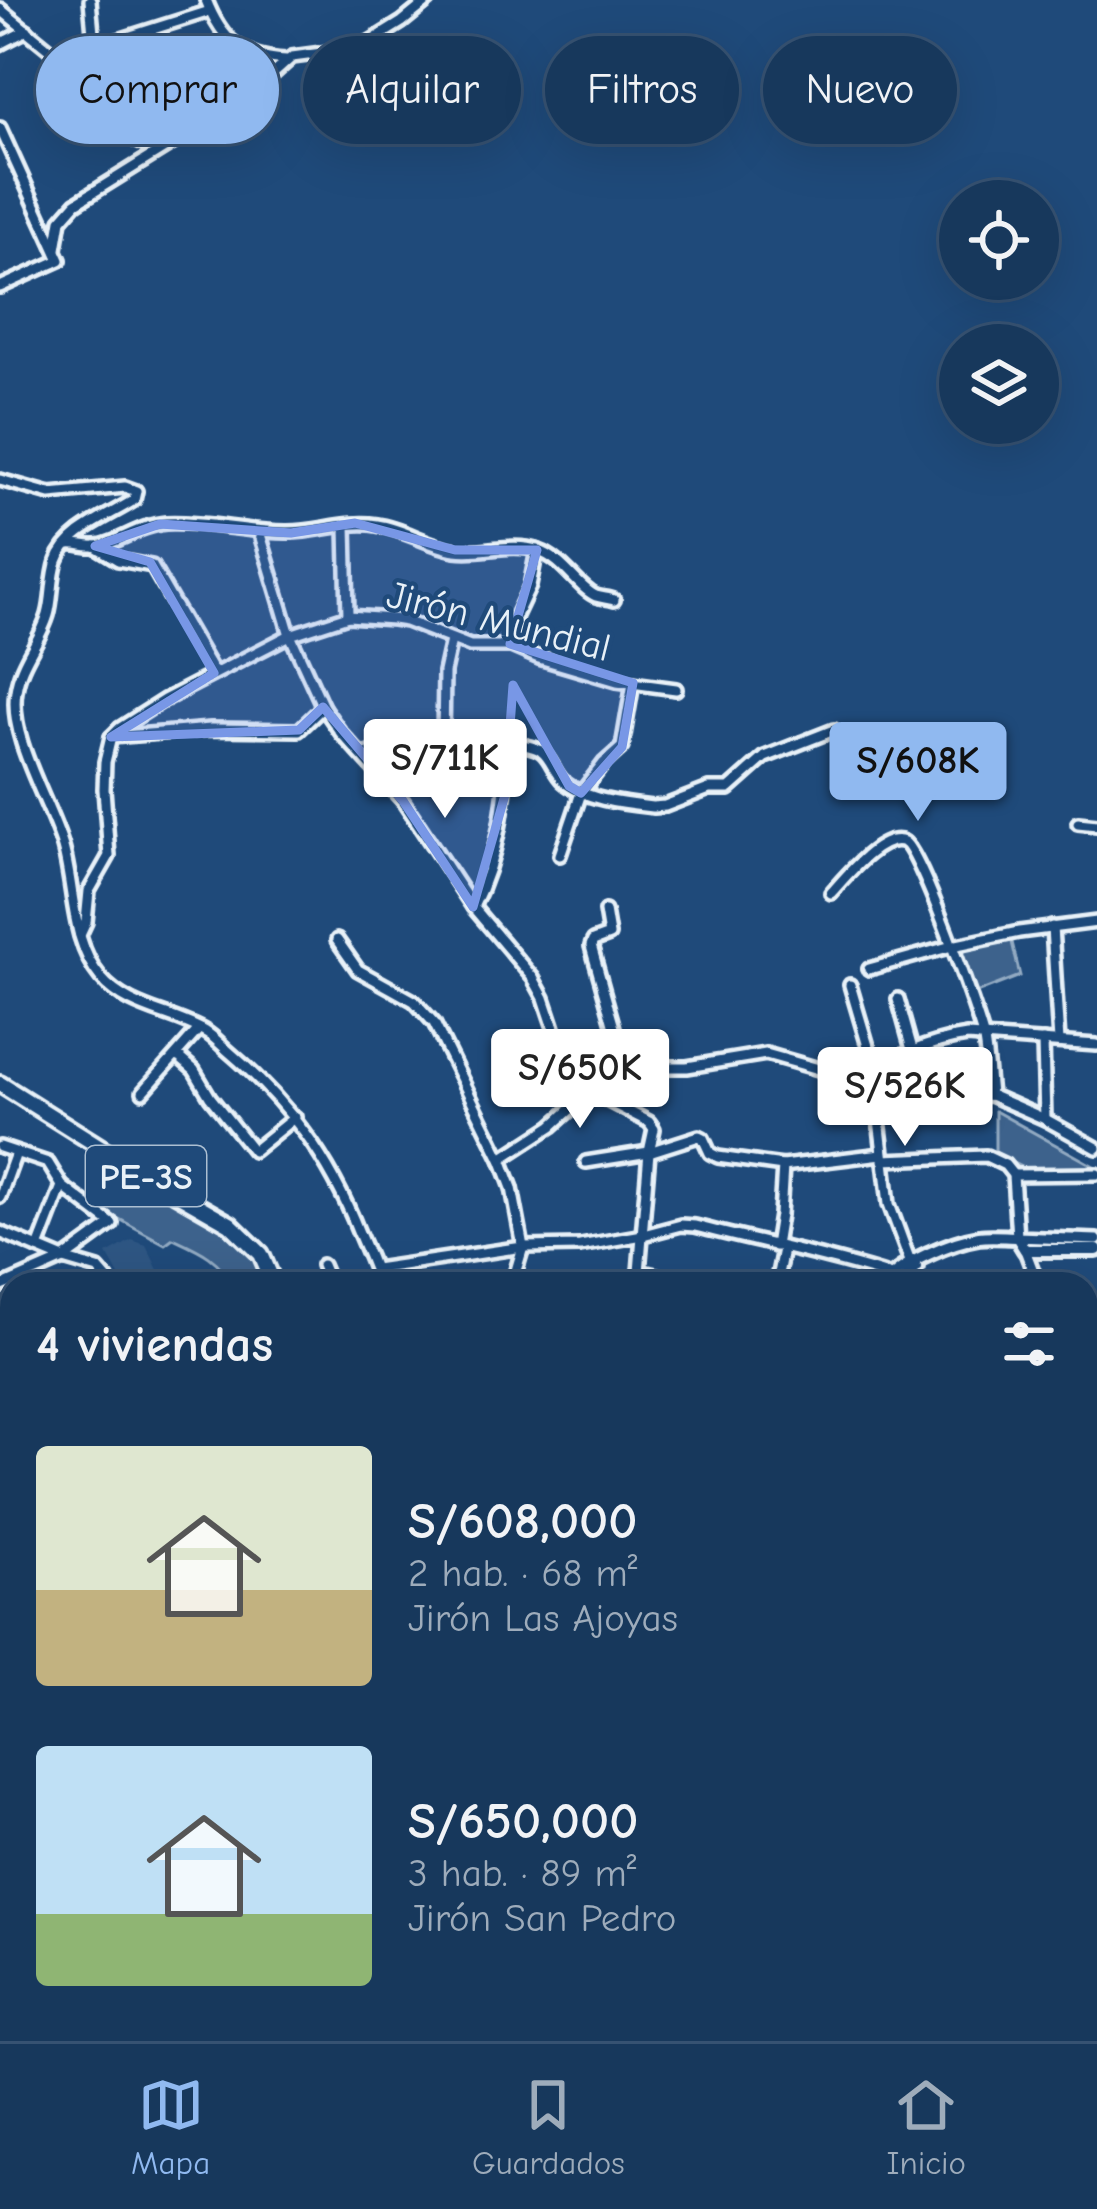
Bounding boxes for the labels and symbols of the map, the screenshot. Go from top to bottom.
street label: Jirón Mundial [382,572,615,671]
pin: S/711K [347,719,543,821]
pin: S/608K [820,722,1016,824]
pin: S/650K [482,1029,678,1131]
pin: S/526K [807,1047,1003,1149]
road number: PE-3S [86,1146,206,1206]

